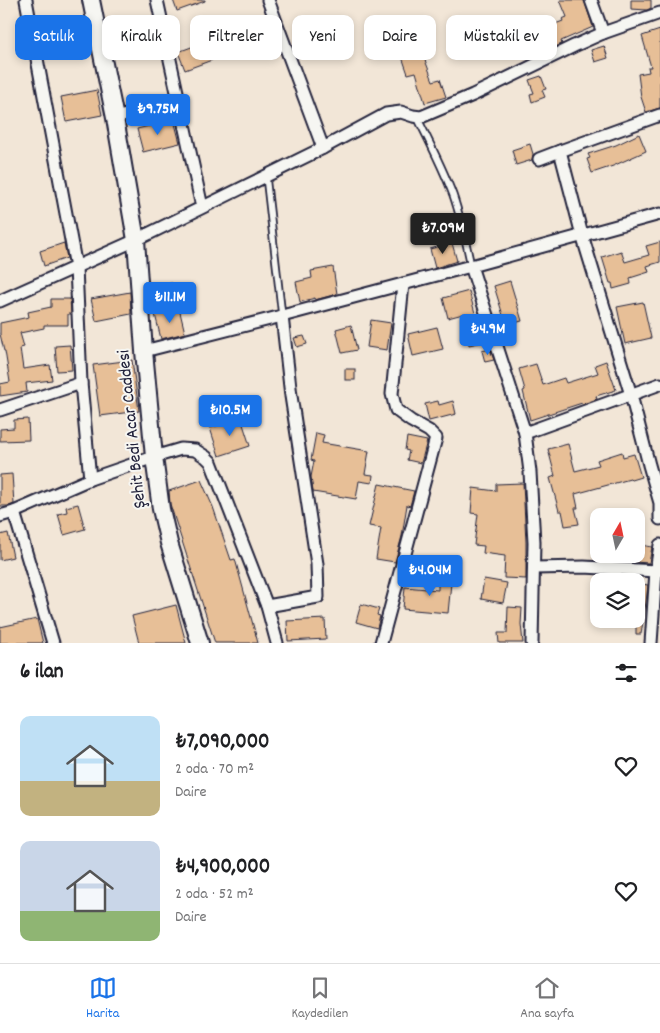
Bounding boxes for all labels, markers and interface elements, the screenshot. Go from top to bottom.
chip: Satılık [15,15,92,60]
chip: Kiralık [102,15,180,60]
chip: Filtreler [190,15,282,60]
chip: Yeni [292,15,354,60]
chip: Daire [364,15,436,60]
chip: Müstakil ev [446,15,557,60]
pin: ₺9.75M [117,94,199,136]
text: ₺9.75M [137,98,179,121]
pin: ₺7.09M [402,212,484,255]
text: ₺7.09M [421,217,465,240]
pin: ₺11.1M [129,282,211,324]
text: ₺11.1M [154,286,186,309]
pin: ₺4.9M [453,314,523,356]
text: ₺4.9M [471,318,505,341]
street label: Şehit Bedi Acar Caddesi [112,349,154,509]
pin: ₺10.5M [189,394,271,437]
text: ₺10.5M [210,399,250,422]
north arrow [590,508,645,562]
map controls [590,508,645,628]
pin: ₺4.04M [389,554,471,597]
text: ₺4.04M [409,559,451,582]
button: layers [590,573,645,628]
text: 6 ilan [20,658,64,688]
icon: filters [612,659,640,687]
text: ₺7,090,000 [175,728,270,758]
icon: home [60,736,120,796]
icon: heart [612,752,640,780]
text: 2 oda · 70 m² [175,758,254,781]
text: Daire [175,781,207,804]
text: ₺4,900,000 [175,853,270,883]
icon: home [60,861,120,921]
icon: heart [612,877,640,905]
text: 2 oda · 52 m² [175,883,254,906]
text: Daire [175,906,207,929]
tab: Harita [86,974,119,1024]
tab: Kaydedilen [292,974,348,1024]
tab: Ana sayfa [520,974,574,1024]

